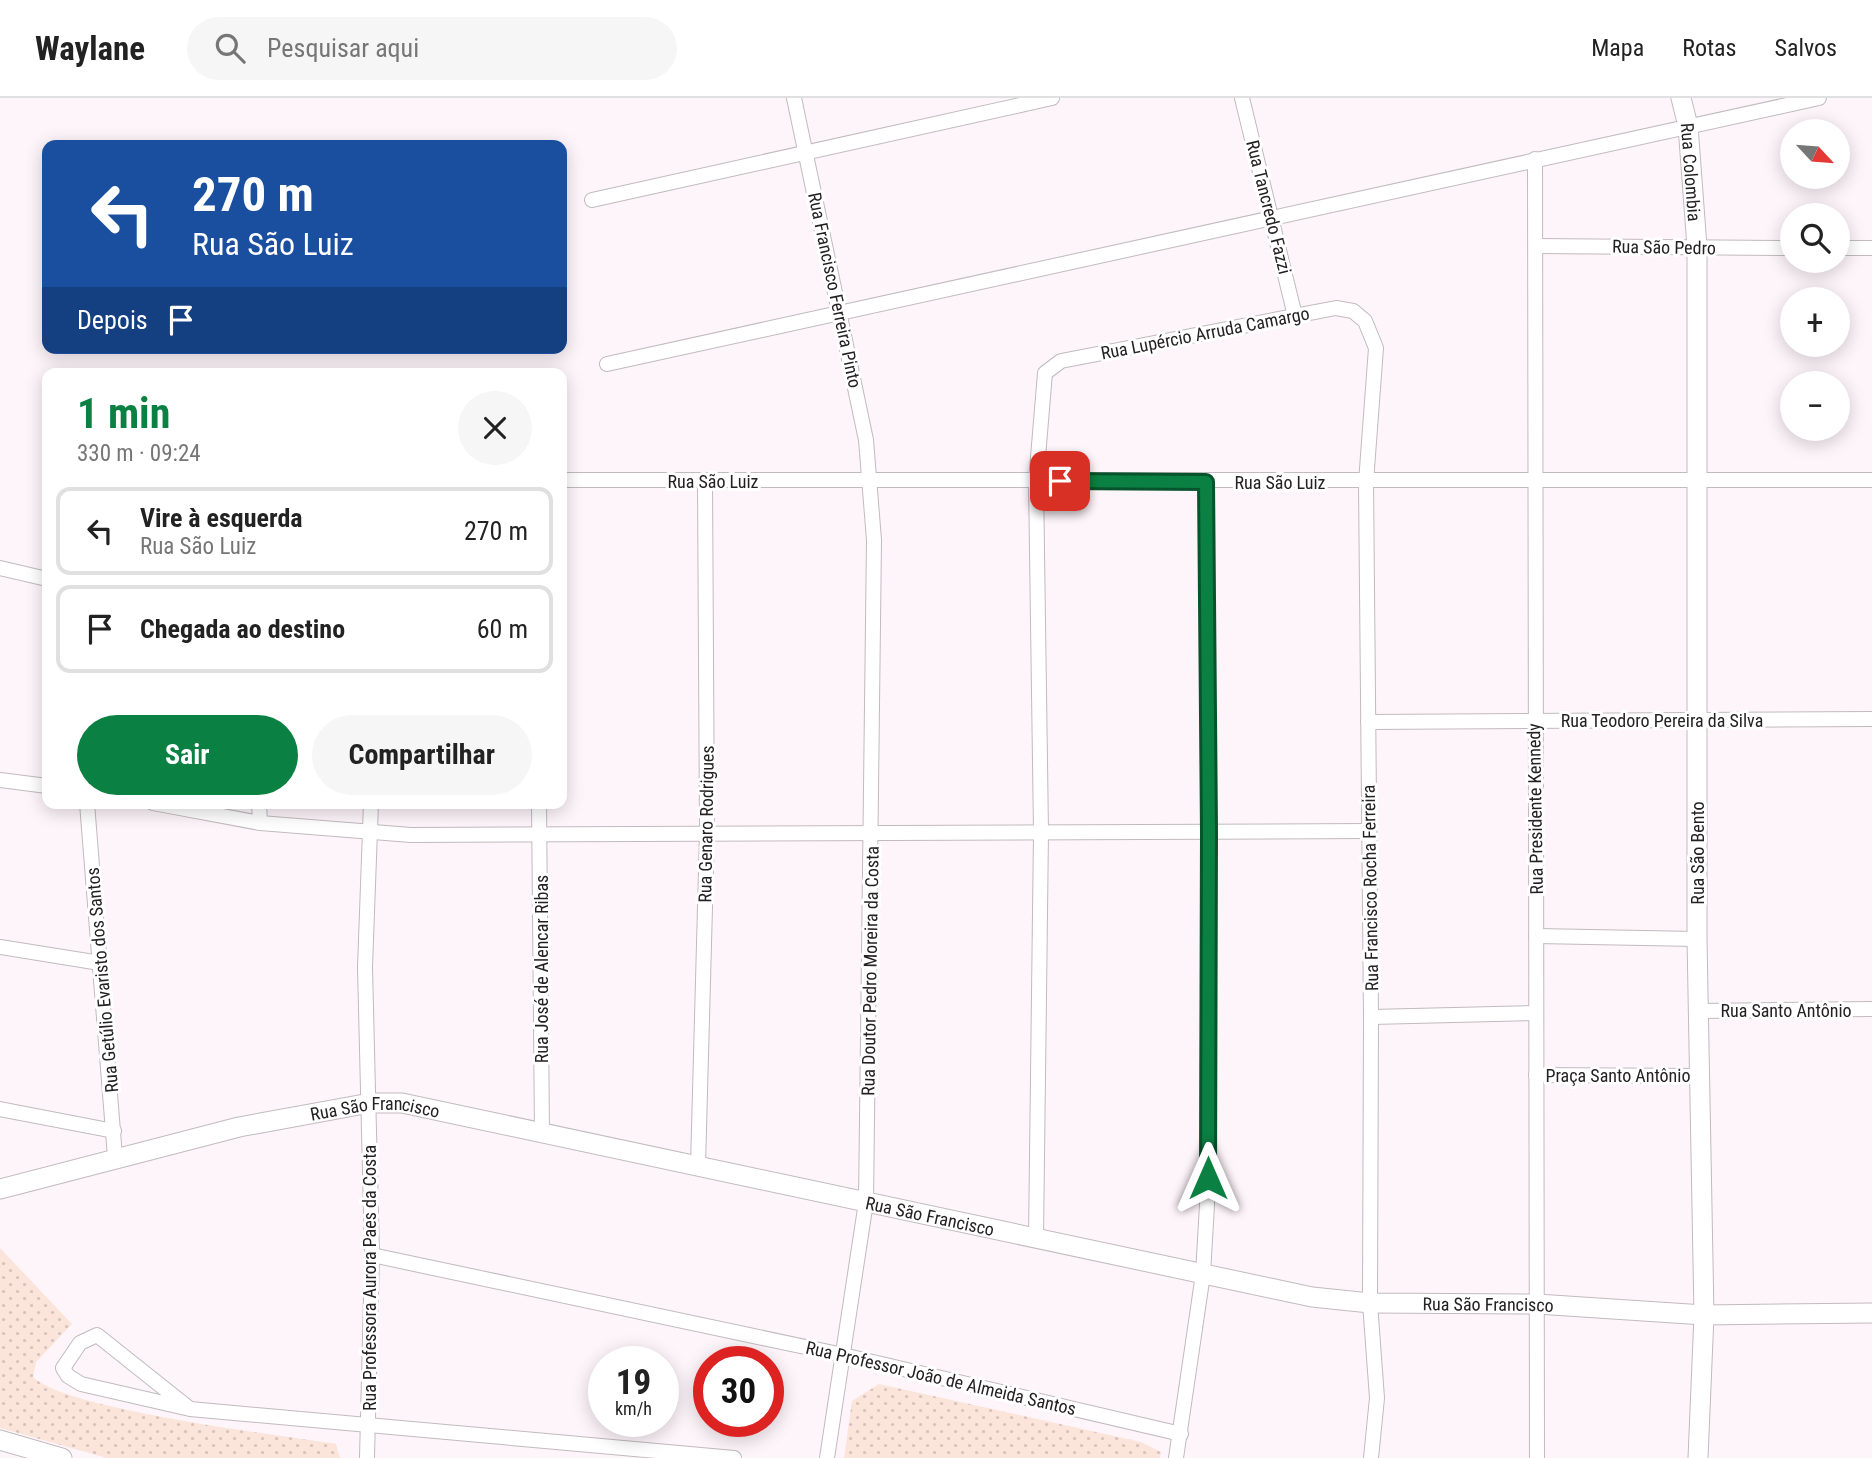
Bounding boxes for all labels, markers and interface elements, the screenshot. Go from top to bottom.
search box [187,17,677,80]
text: Waylane [35,29,145,68]
icon: search [211,29,249,67]
text: Pesquisar aqui [267,33,419,63]
text: Mapa [1591,34,1644,62]
text: Rotas [1682,34,1736,62]
text: Salvos [1774,34,1837,62]
north arrow [1780,119,1850,189]
map controls [1780,119,1850,441]
street label: Rua Colombia [1677,122,1706,222]
street label: Rua Tancredo Fazzi [1242,138,1296,276]
text: 270 m [192,166,314,223]
icon: left [77,168,168,259]
street label: Rua Francisco Ferreira Pinto [804,190,866,390]
button: search [1780,203,1850,273]
text: Rua São Luiz [192,225,354,263]
street label: Rua São Pedro [1612,236,1716,258]
button: + [1780,287,1850,357]
icon: arrive [162,301,200,339]
street label: Rua Lupércio Arruda Camargo [1099,302,1311,364]
text: Depois [77,305,148,335]
button: − [1780,371,1850,441]
text: 1 min [77,389,170,438]
button: close [458,391,532,465]
text: 330 m · 09:24 [77,440,201,467]
pin [1030,451,1090,511]
icon: arrive [1041,462,1079,500]
street label: Rua São Luiz [667,471,759,492]
street label: Rua São Luiz [1234,472,1326,493]
text: Vire à esquerda [140,503,303,533]
icon: left [81,512,119,550]
text: 270 m [464,516,528,546]
text: Rua São Luiz [140,533,256,560]
icon: arrive [81,610,119,648]
text: Chegada ao destino [140,614,345,644]
text: 60 m [477,614,528,644]
street label: Rua Teodoro Pereira da Silva [1561,710,1763,731]
button: Sair [77,715,298,795]
button: Compartilhar [312,715,532,795]
street label: Rua Presidente Kennedy [1523,723,1547,895]
street label: Rua Genaro Rodrigues [694,745,718,903]
street label: Rua Francisco Rocha Ferreira [1358,785,1382,991]
street label: Rua São Bento [1687,801,1708,905]
street label: Rua Doutor Pedro Moreira da Costa [857,846,883,1096]
street label: Rua Getúlio Evaristo dos Santos [82,867,122,1093]
street label: Rua José de Alencar Ribas [531,875,552,1063]
street label: Rua Santo Antônio [1720,1000,1852,1021]
street label: Praça Santo Antônio [1546,1065,1690,1086]
street label: Rua São Francisco [308,1092,442,1124]
position arrow [1171,1141,1245,1215]
street label: Rua Professora Aurora Paes da Costa [359,1145,380,1411]
street label: Rua São Francisco [864,1192,996,1240]
street label: Rua São Francisco [1423,1293,1554,1316]
street label: Rua Professor João de Almeida Santos [804,1337,1078,1419]
speed limit sign: 30 [693,1346,784,1437]
text: 19 [616,1362,651,1403]
text: km/h [615,1398,652,1419]

